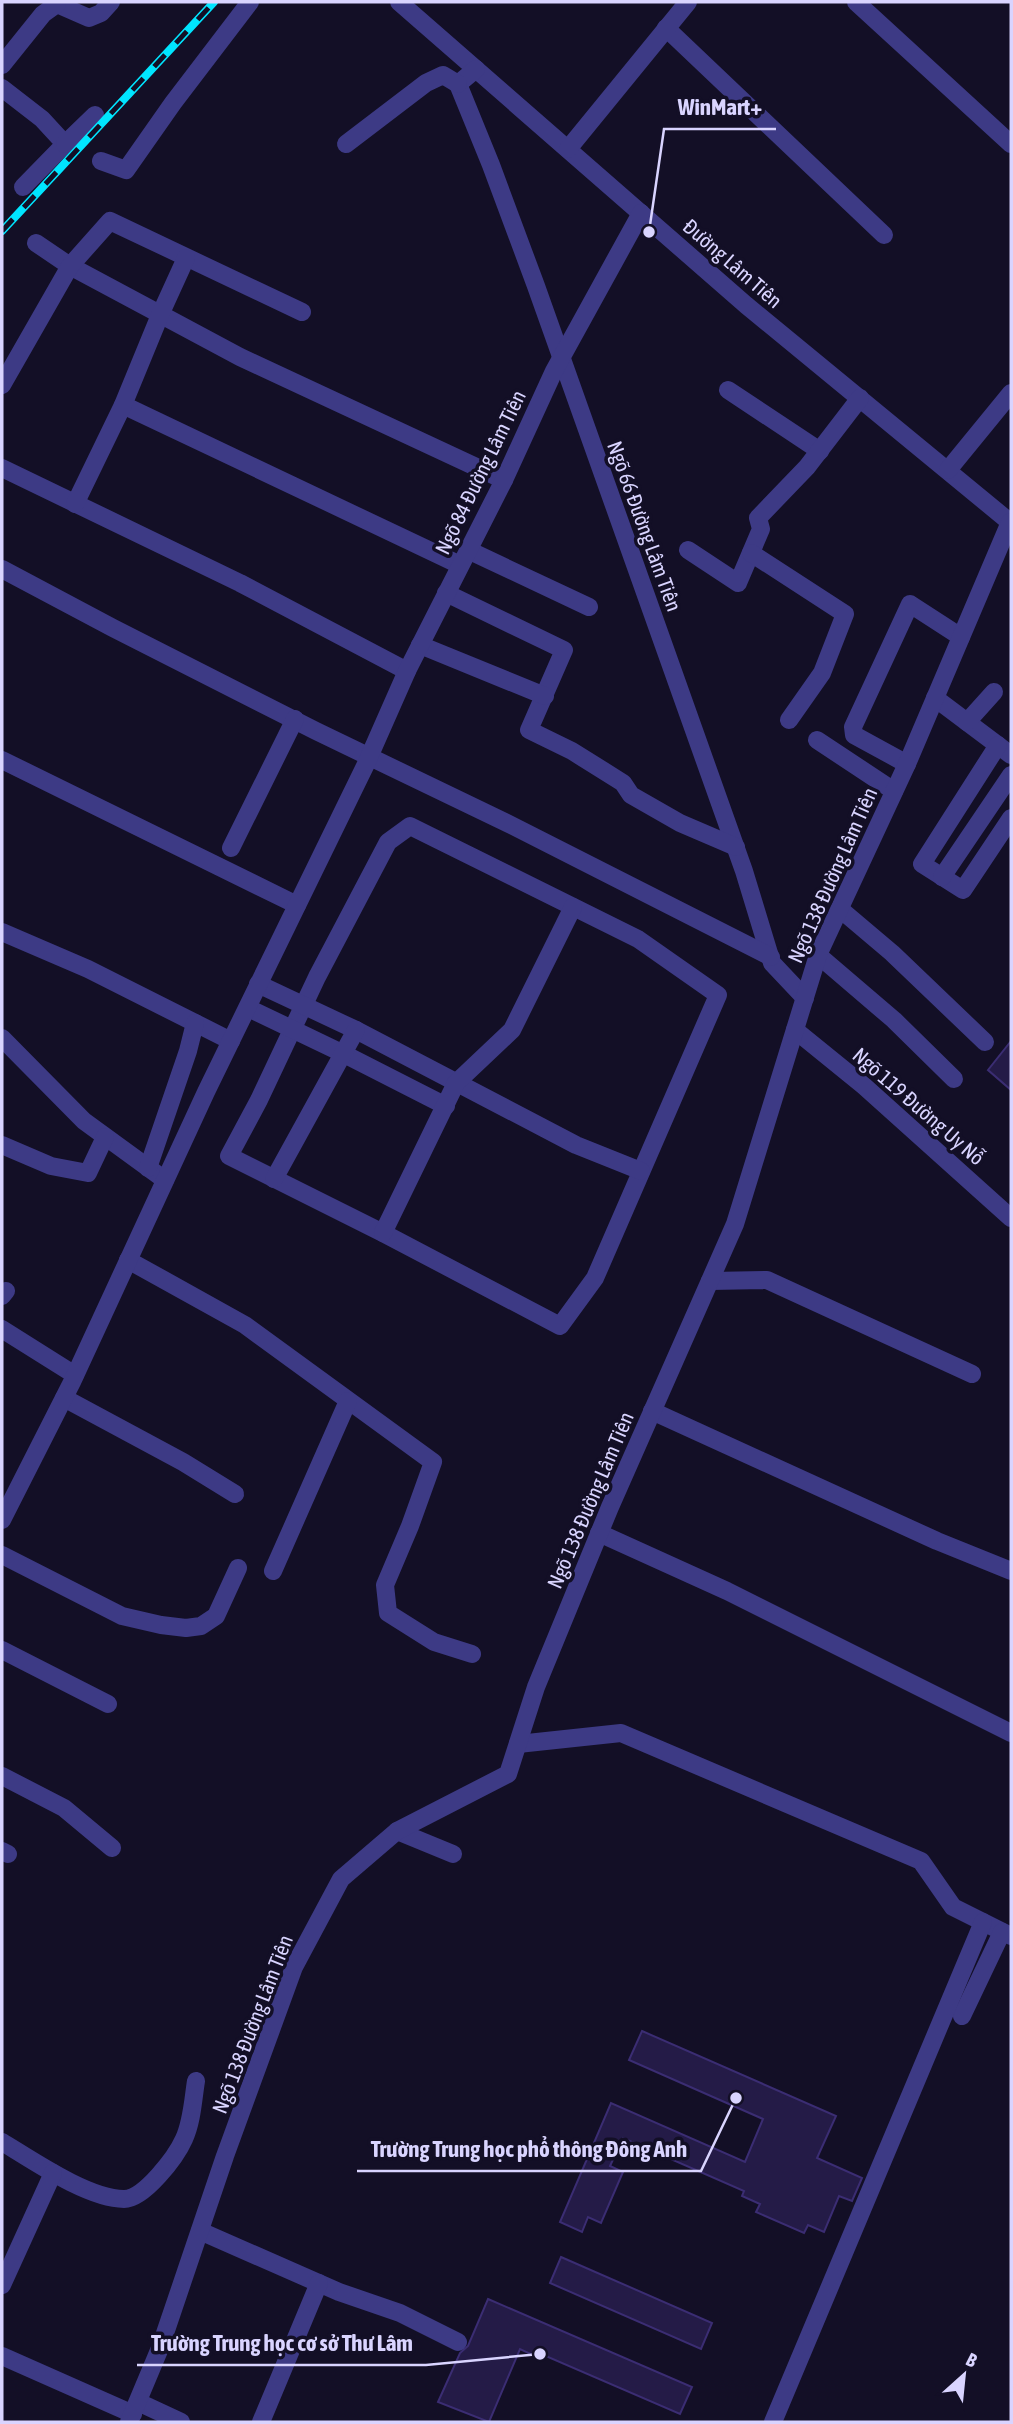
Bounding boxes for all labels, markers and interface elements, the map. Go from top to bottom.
callout: WinMart+ [664,85,776,129]
text: WinMart+ [677,94,762,120]
street label: Đường Lâm Tiên [679,214,787,312]
street label: Ngõ 84 Đường Lâm Tiên [430,386,530,558]
street label: Ngõ 66 Đường Lâm Tiên [603,438,687,614]
street label: Ngõ 138 Đường Lâm Tiên [783,784,881,966]
street label: Ngõ 119 Đường Uy Nỗ [848,1042,990,1170]
street label: Ngõ 138 Đường Lâm Tiên [542,1408,638,1592]
street label: Ngõ 138 Đường Lâm Tiên [207,1931,297,2117]
callout: Trường Trung học phổ thông Đông Anh [357,2127,701,2171]
text: Trường Trung học phổ thông Đông Anh [371,2135,687,2162]
callout: Trường Trung học cơ sở Thư Lâm [137,2321,426,2365]
text: Trường Trung học cơ sở Thư Lâm [151,2330,413,2356]
north arrow [929,2340,999,2410]
text: B [963,2348,981,2372]

